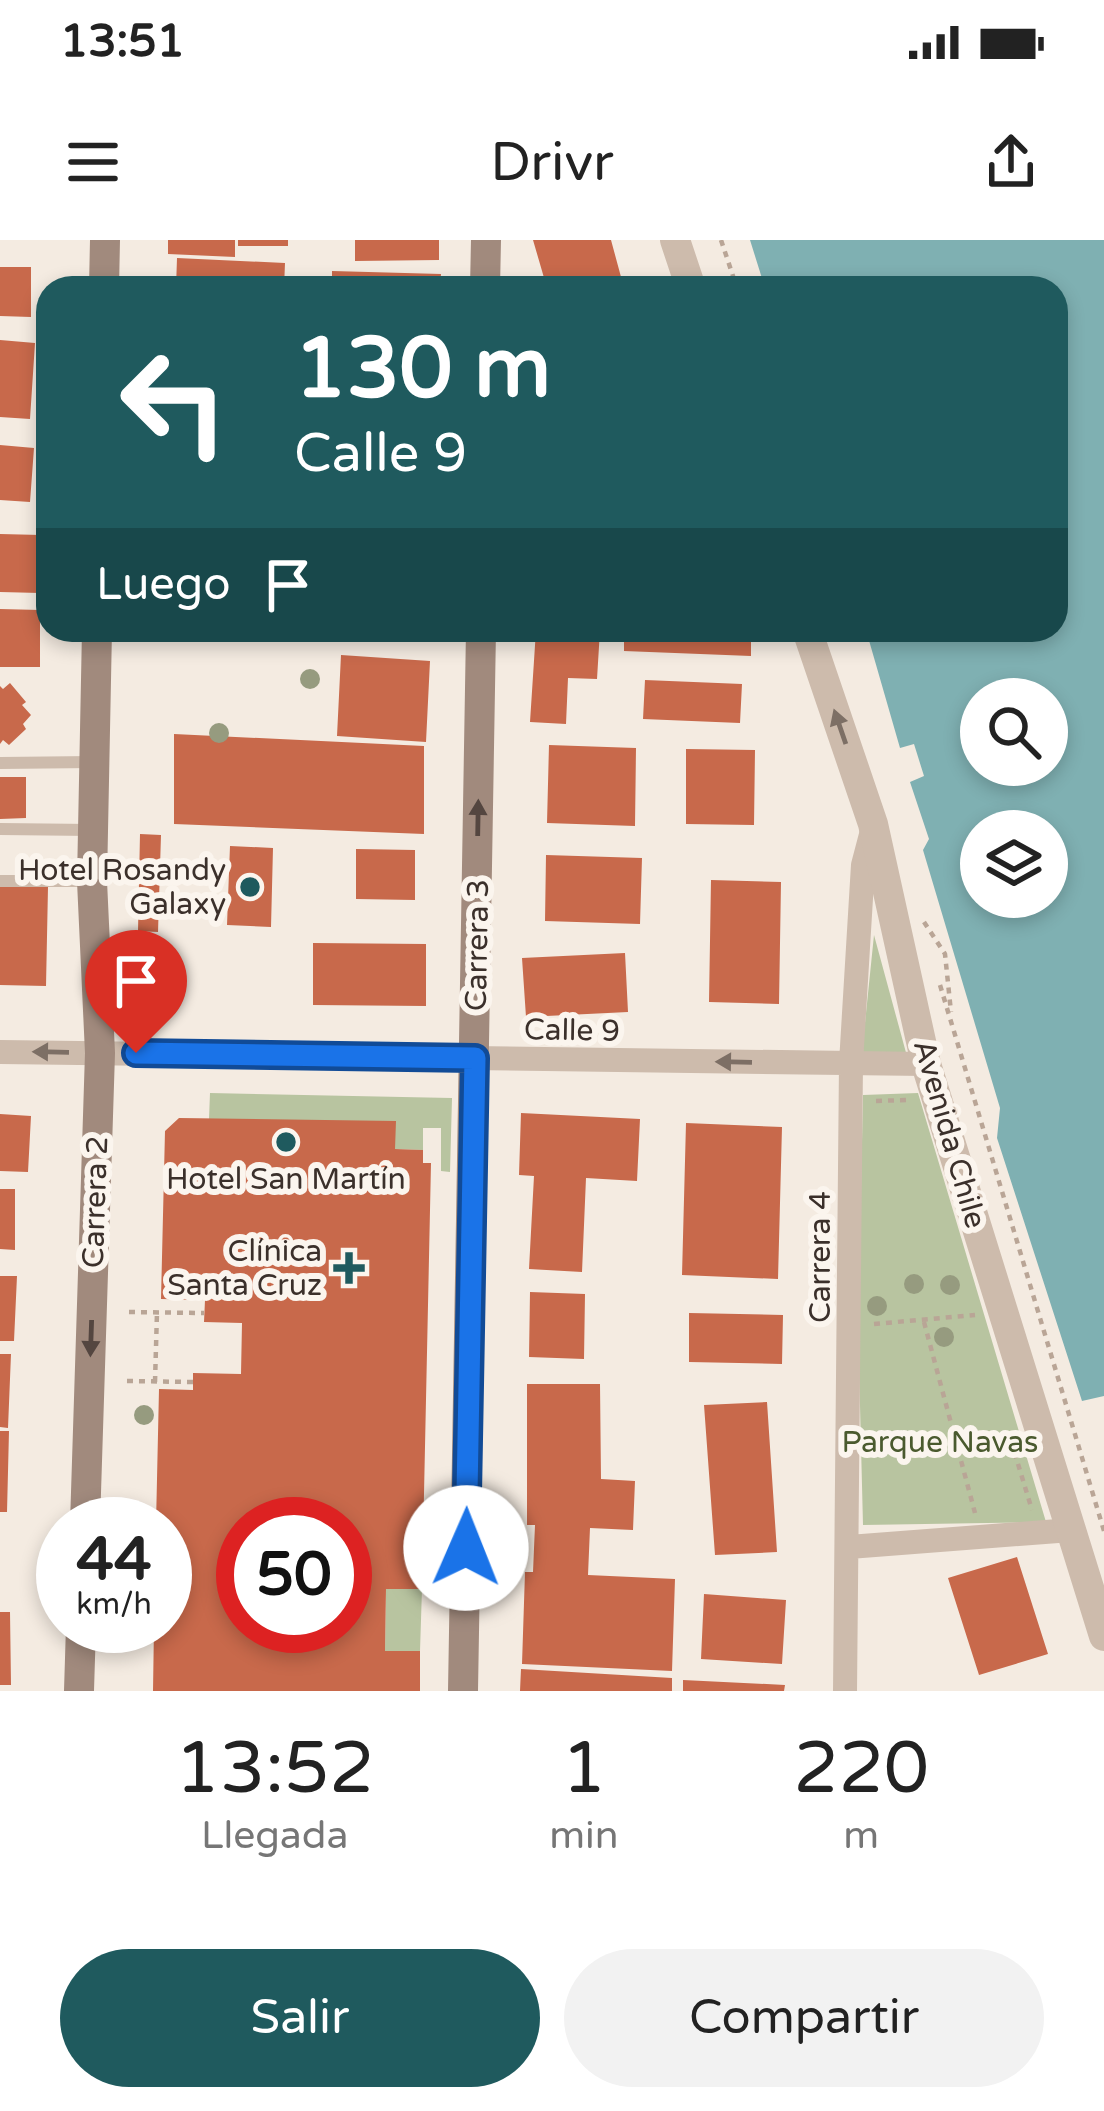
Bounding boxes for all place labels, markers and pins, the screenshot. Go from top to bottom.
place label: Hotel Rosandy Galaxy [18,852,226,923]
marker: Hotel Rosandy Galaxy [237,874,263,900]
pin [85,930,187,1053]
marker: Hotel San Martín [273,1129,299,1155]
place label: Hotel San Martín [166,1161,406,1198]
place label: Clínica Santa Cruz [167,1233,322,1304]
marker: Clínica Santa Cruz [333,1252,365,1284]

